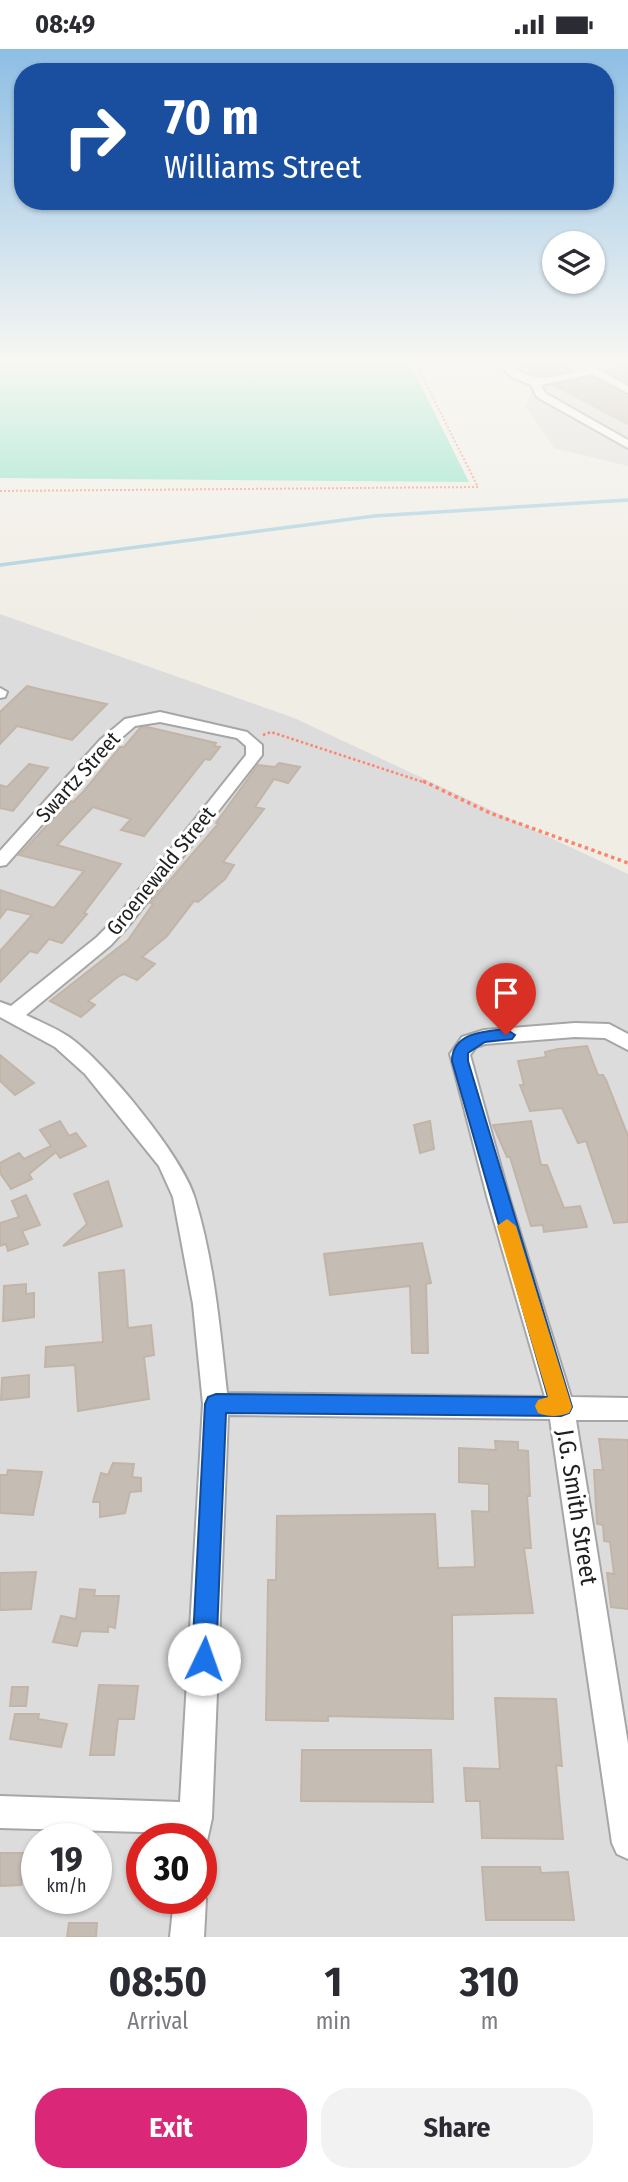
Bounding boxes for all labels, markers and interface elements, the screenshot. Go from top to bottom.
text: 08:49 [35,9,95,40]
text: 70 m [164,88,259,147]
icon: right [49,91,140,182]
text: Williams Street [164,148,361,186]
map controls [542,231,605,294]
button: layers [542,231,605,294]
street label: Swartz Street [30,726,126,828]
street label: Groenewald Street [101,801,221,941]
pin [476,963,536,1035]
icon: arrive [487,974,525,1012]
street label: J.G. Smith Street [551,1427,603,1587]
position arrow [167,1622,241,1696]
speed limit sign: 30 [126,1823,217,1914]
text: 19 [50,1838,83,1880]
text: km/h [46,1875,87,1897]
text: 08:50 [109,1957,207,2007]
text: 1 [325,1957,342,2007]
text: 310 [460,1957,519,2007]
text: Arrival [127,2007,188,2035]
text: min [316,2007,351,2035]
text: m [481,2007,498,2035]
button: Exit [35,2088,307,2168]
button: Share [321,2088,593,2168]

